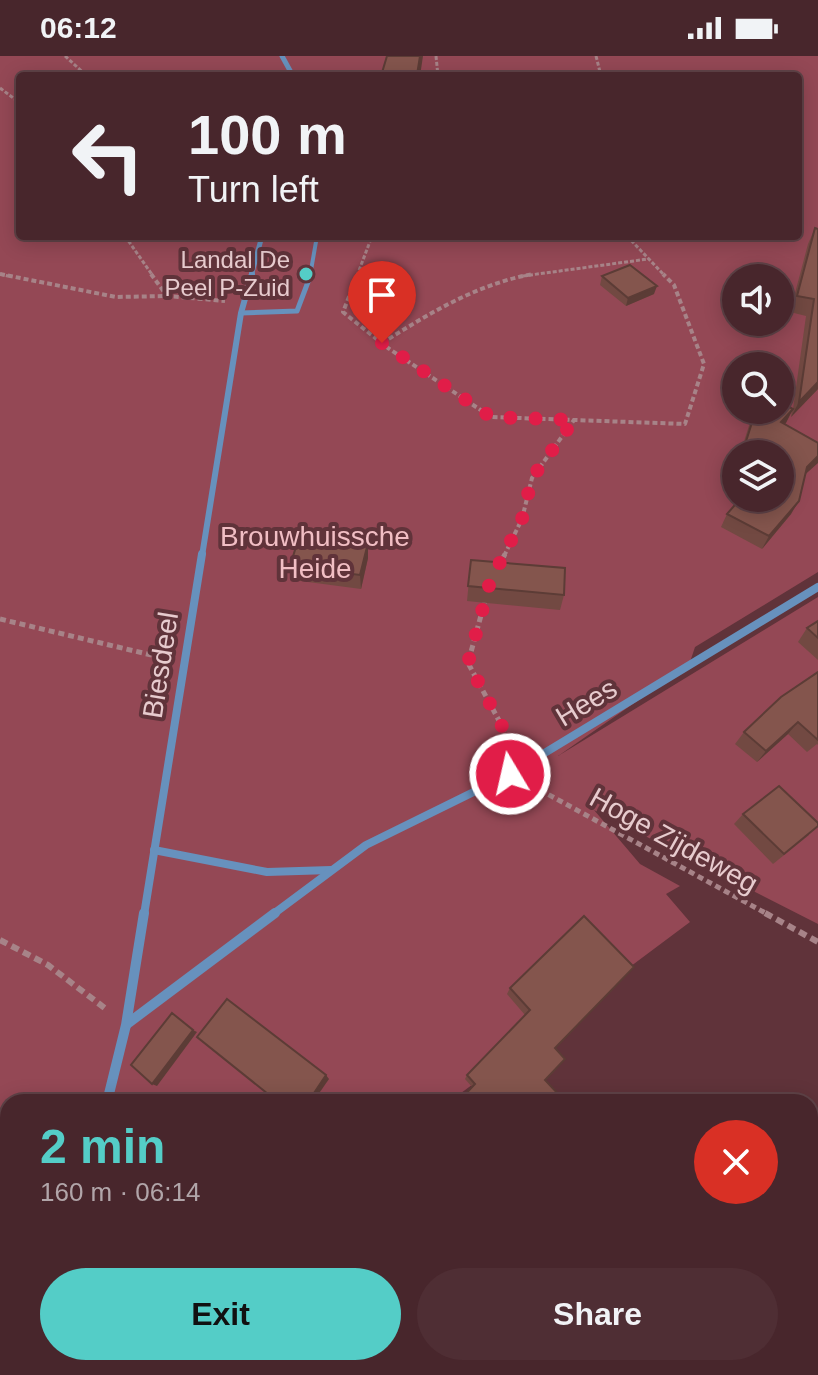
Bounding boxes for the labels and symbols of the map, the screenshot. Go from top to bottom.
place label: Landal De Peel P-Zuid [165,246,290,301]
pin [348,261,416,343]
marker: Landal De Peel P-Zuid [297,265,315,283]
park label: Brouwhuissche Heide [220,521,410,584]
street label: Biesdeel [137,610,184,721]
street label: Hees [550,672,622,733]
position arrow [468,732,552,816]
street label: Hoge Zijdeweg [585,782,763,899]

